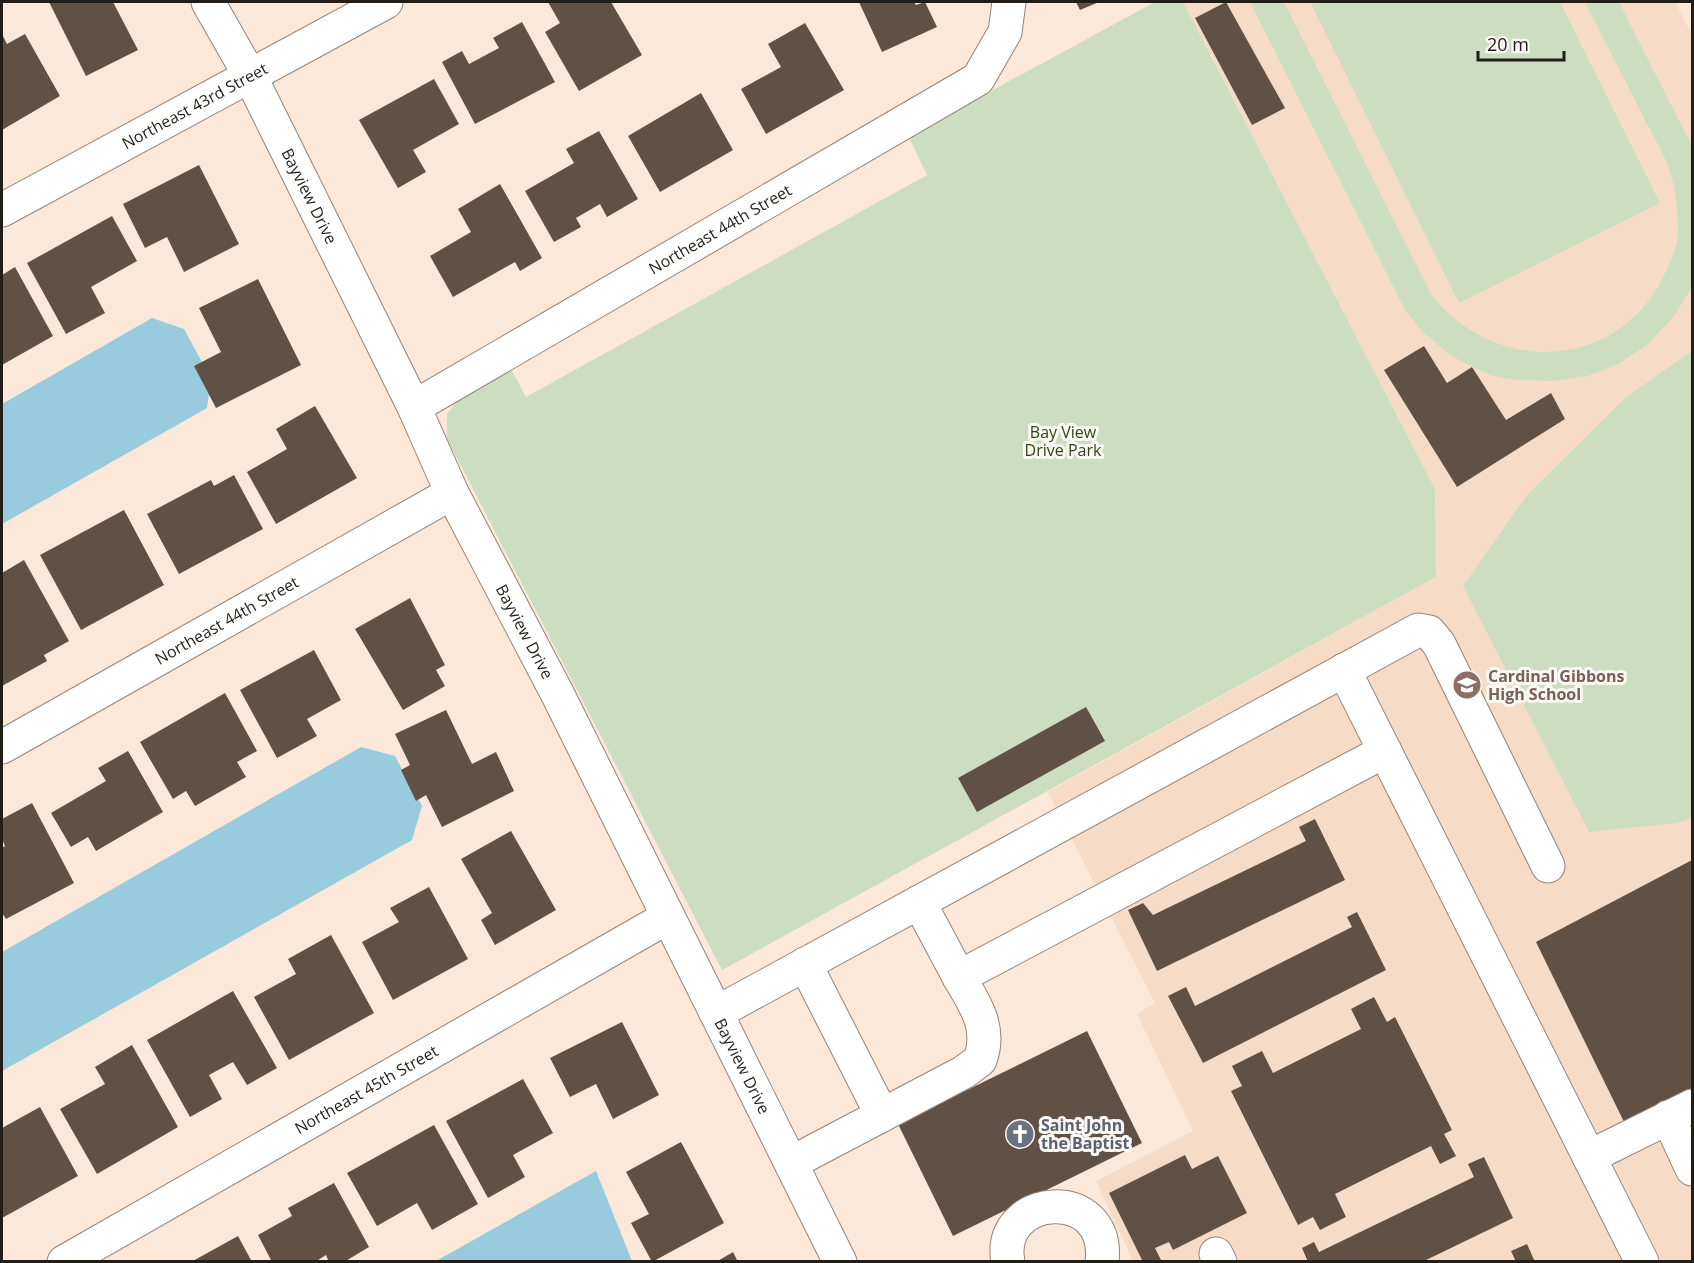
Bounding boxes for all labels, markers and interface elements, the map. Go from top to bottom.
scale bar [1478,24,1564,62]
text: 20 m [1487,32,1529,56]
street label: Northeast 43rd Street [118,57,272,154]
street label: Bayview Drive [276,144,342,247]
street label: Northeast 44th Street [645,179,796,279]
park label: Bay View Drive Park [1025,421,1102,461]
street label: Northeast 44th Street [151,571,303,670]
street label: Bayview Drive [491,580,559,683]
place label: Cardinal Gibbons High School [1488,665,1624,705]
school or university icon: Cardinal Gibbons High School [1451,669,1483,701]
street label: Bayview Drive [710,1015,776,1117]
street label: Northeast 45th Street [290,1040,442,1139]
place label: Saint John the Baptist [1041,1114,1129,1154]
church icon: Saint John the Baptist [1004,1118,1036,1150]

